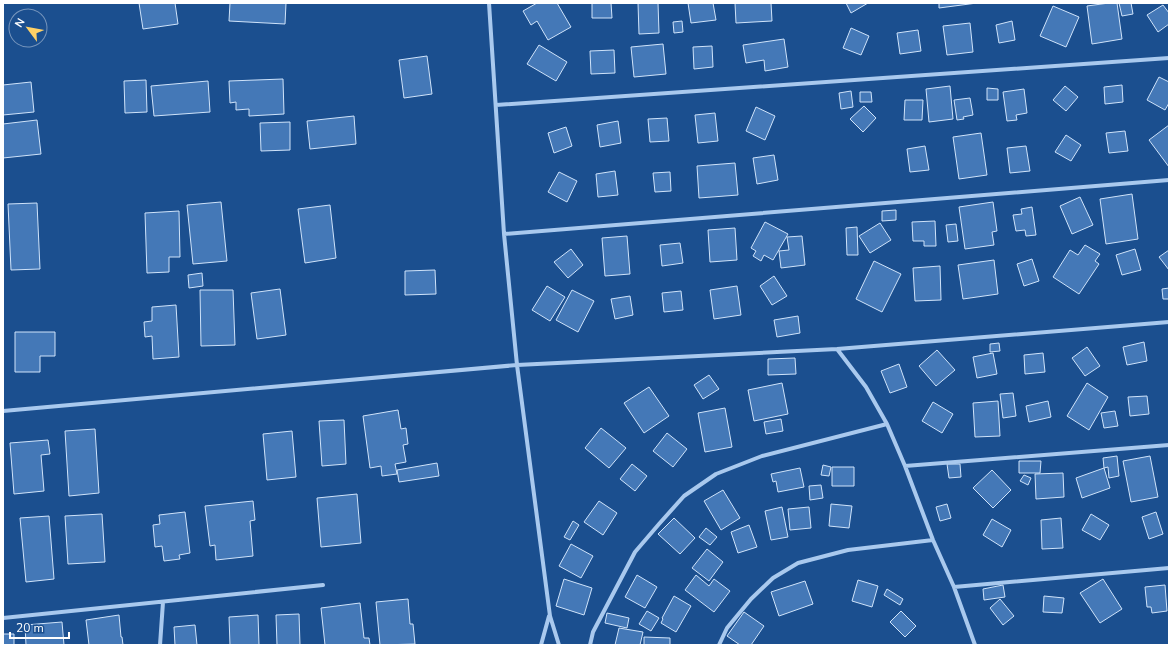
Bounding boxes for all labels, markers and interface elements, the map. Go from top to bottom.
north arrow [8,8,48,48]
text: N [11,15,28,30]
scale bar [10,614,69,640]
text: 20 m [16,620,44,636]

